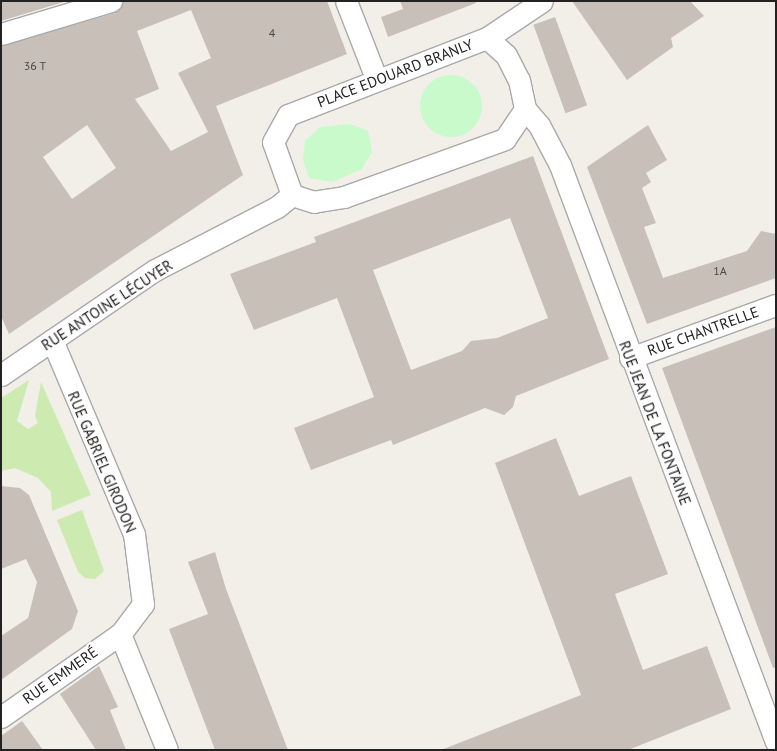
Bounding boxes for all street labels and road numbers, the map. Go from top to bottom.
street label: PLACE EDOUARD BRANLY [315,35,475,111]
street label: RUE ANTOINE LÉCUYER [38,256,176,354]
street label: RUE CHANTRELLE [645,303,761,359]
street label: RUE JEAN DE LA FONTAINE [615,338,695,508]
street label: RUE GABRIEL GIRODON [64,388,140,536]
street label: RUE EMMERÉ [19,643,101,707]

